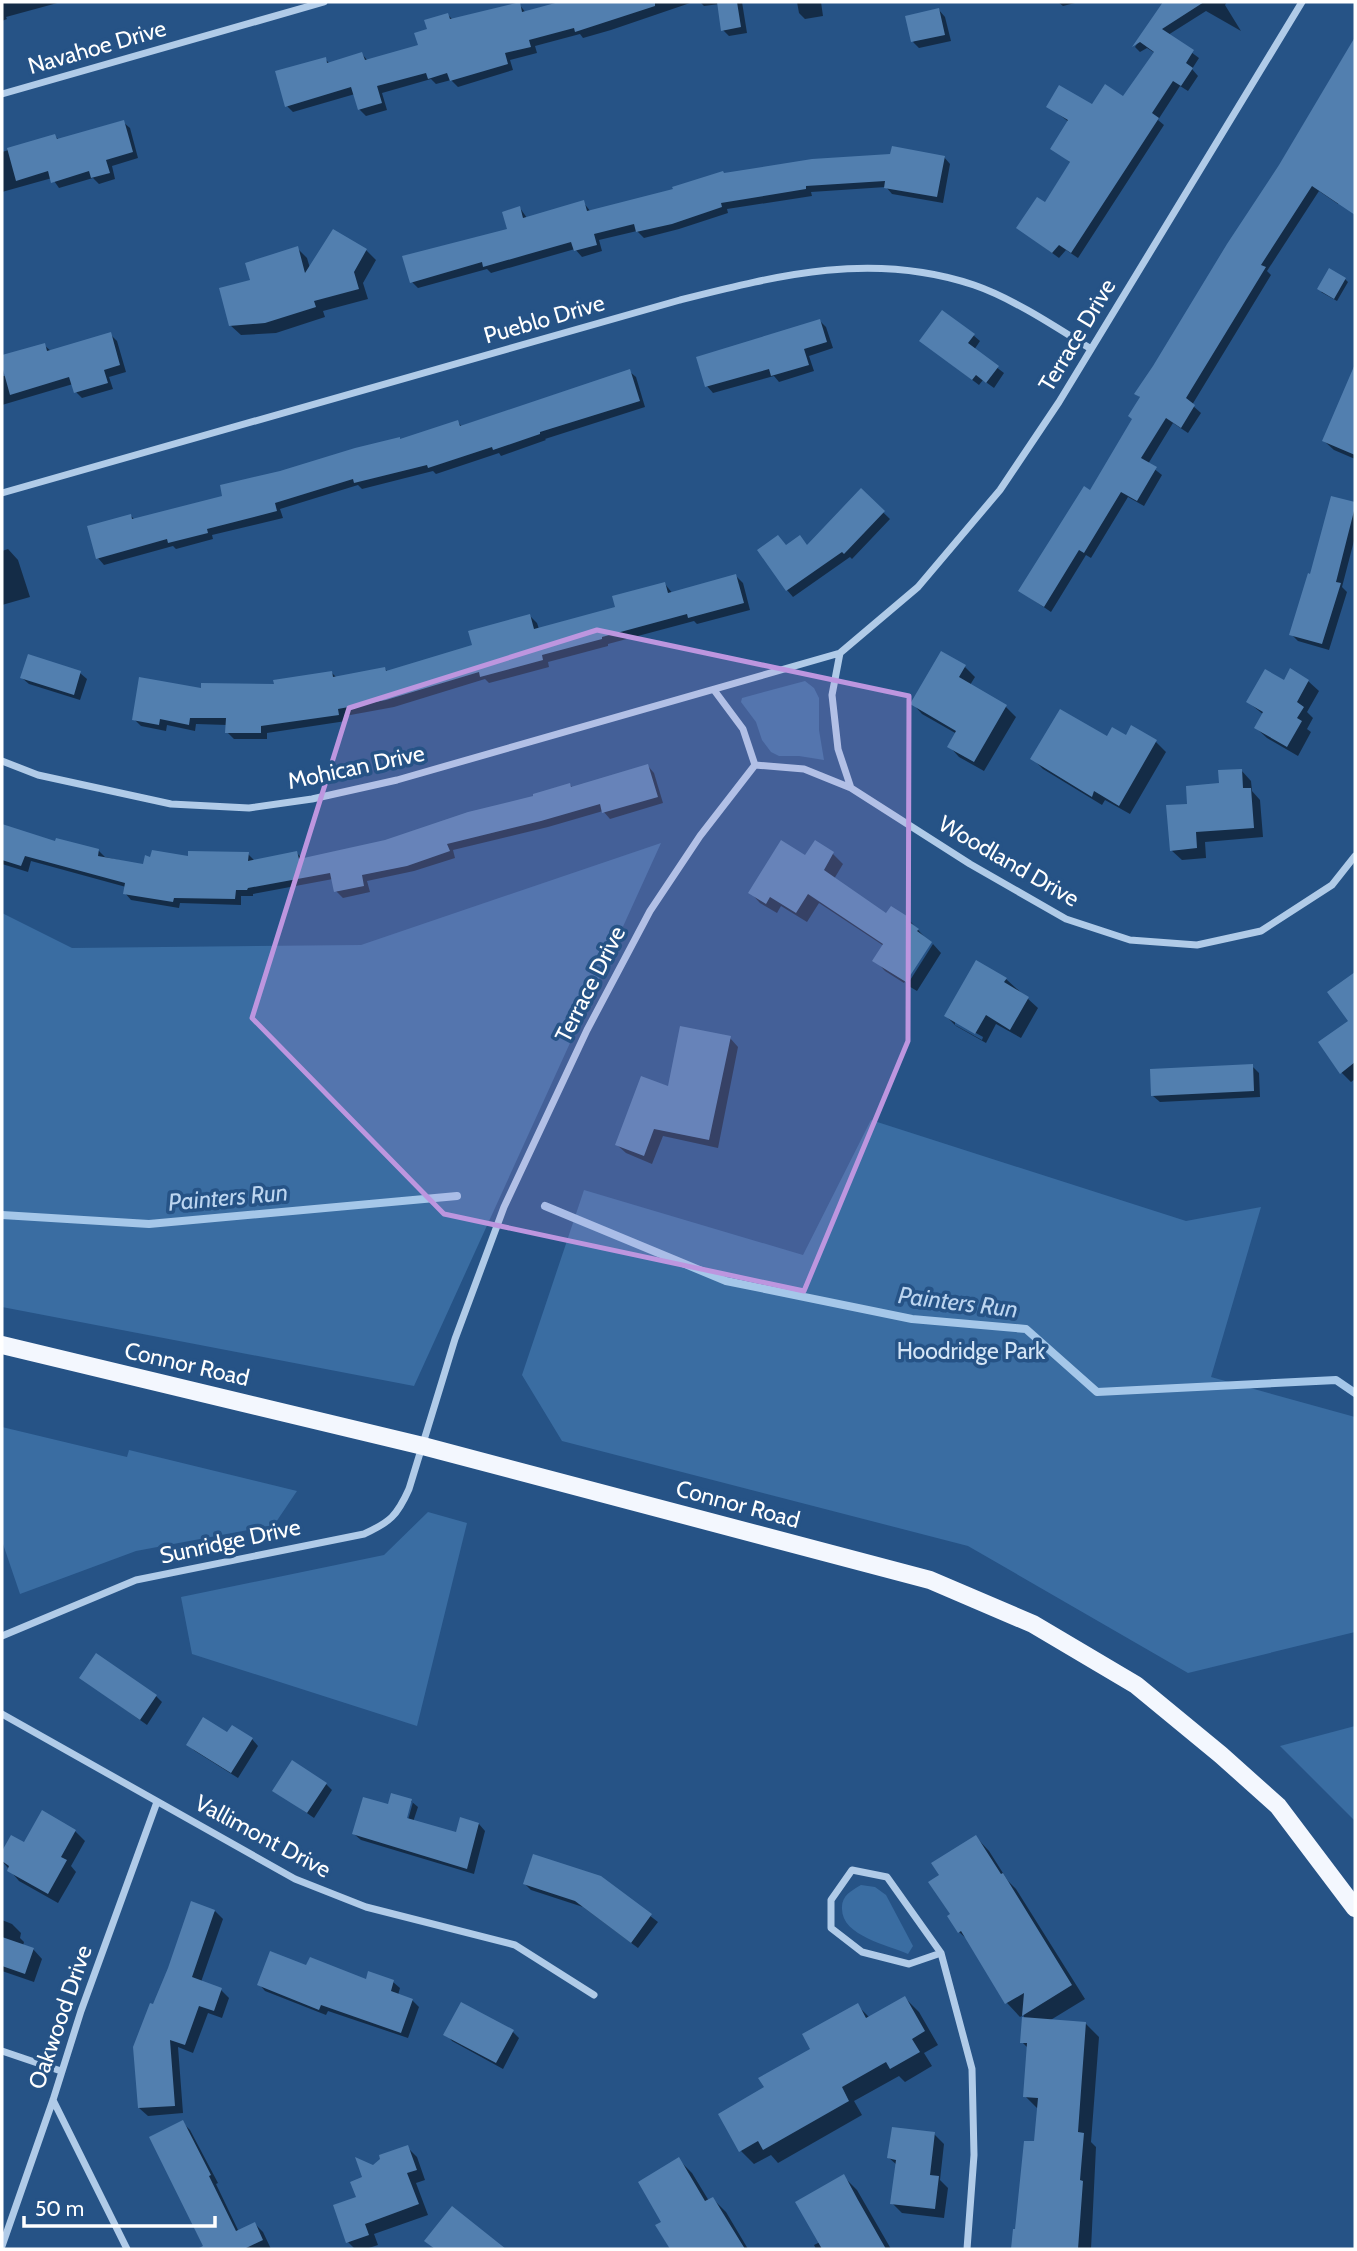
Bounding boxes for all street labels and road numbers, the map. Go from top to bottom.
street label: Navahoe Drive [25,14,170,80]
street label: Terrace Drive [1032,273,1122,396]
street label: Pueblo Drive [480,288,608,350]
street label: Mohican Drive [285,739,427,795]
street label: Woodland Drive [934,809,1085,913]
street label: Terrace Drive [549,921,631,1047]
street label: Connor Road [122,1336,252,1392]
street label: Connor Road [673,1474,803,1534]
street label: Sunridge Drive [157,1512,303,1570]
street label: Vallimont Drive [190,1788,336,1884]
street label: Oakwood Drive [22,1941,98,2093]

